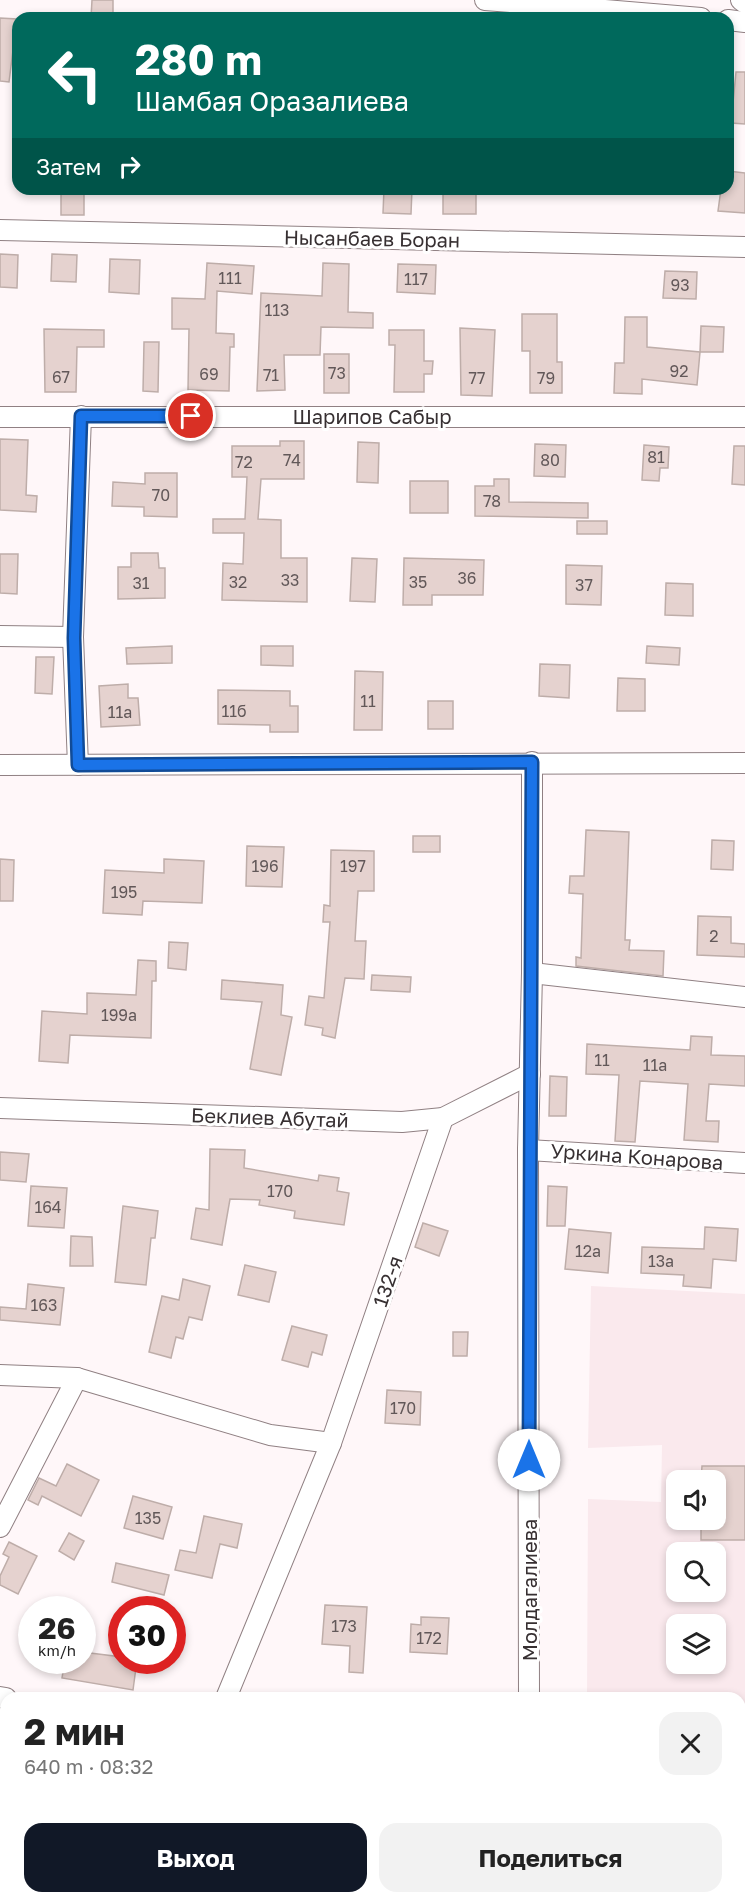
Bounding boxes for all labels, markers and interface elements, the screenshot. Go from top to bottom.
text: 280 m [135,34,262,84]
icon: left [36,36,114,114]
text: Шамбая Оразалиева [135,85,409,117]
icon: right [113,150,146,183]
text: Затем [36,153,101,180]
street label: Нысанбаев Боран [284,224,460,252]
house number: 111 [218,268,242,288]
house number: 117 [404,269,428,289]
house number: 93 [670,275,690,295]
house number: 113 [265,300,289,320]
house number: 92 [670,361,688,381]
house number: 73 [328,363,346,383]
house number: 69 [199,364,219,384]
house number: 71 [263,365,279,385]
house number: 67 [52,367,70,387]
house number: 77 [469,368,485,388]
house number: 79 [537,368,555,388]
pin [165,390,216,441]
icon: arrive [174,399,207,432]
street label: Шарипов Сабыр [292,404,452,428]
house number: 81 [647,447,665,467]
house number: 74 [283,450,301,470]
house number: 80 [540,450,560,470]
house number: 72 [235,452,253,472]
house number: 70 [152,485,170,505]
house number: 78 [483,491,501,511]
house number: 36 [457,568,477,588]
house number: 33 [281,570,299,590]
house number: 32 [229,572,247,592]
house number: 35 [409,572,427,592]
house number: 31 [132,573,150,593]
house number: 37 [575,575,593,595]
house number: 11 [360,691,376,711]
house number: 11б [221,701,247,721]
house number: 11а [108,702,132,722]
house number: 196 [251,856,279,876]
house number: 197 [340,856,366,876]
house number: 195 [111,882,137,902]
house number: 2 [709,926,719,946]
house number: 199а [101,1005,137,1025]
house number: 11 [594,1050,610,1070]
house number: 11а [643,1055,667,1075]
street label: Беклиев Абутай [191,1102,349,1132]
street label: Уркина Конарова [550,1138,724,1174]
house number: 170 [267,1181,293,1201]
house number: 164 [34,1197,62,1217]
house number: 12а [575,1241,601,1261]
house number: 13а [648,1251,674,1271]
street label: 132-я [367,1253,407,1309]
house number: 163 [31,1295,57,1315]
house number: 170 [390,1398,416,1418]
position arrow [497,1428,561,1492]
map controls [666,1470,726,1674]
button: sound [666,1470,726,1530]
house number: 135 [135,1508,161,1528]
street label: Молдагалиева [517,1519,541,1661]
button: search [666,1542,726,1602]
speed limit sign: 30 [108,1596,186,1674]
text: 26 [38,1610,76,1646]
button: layers [666,1614,726,1674]
house number: 173 [331,1616,357,1636]
house number: 172 [416,1628,442,1648]
text: km/h [38,1641,76,1659]
text: 2 мин [24,1710,125,1753]
button: close [659,1712,722,1775]
text: 640 m · 08:32 [24,1754,153,1778]
button: Выход [24,1823,367,1892]
button: Поделиться [379,1823,722,1892]

